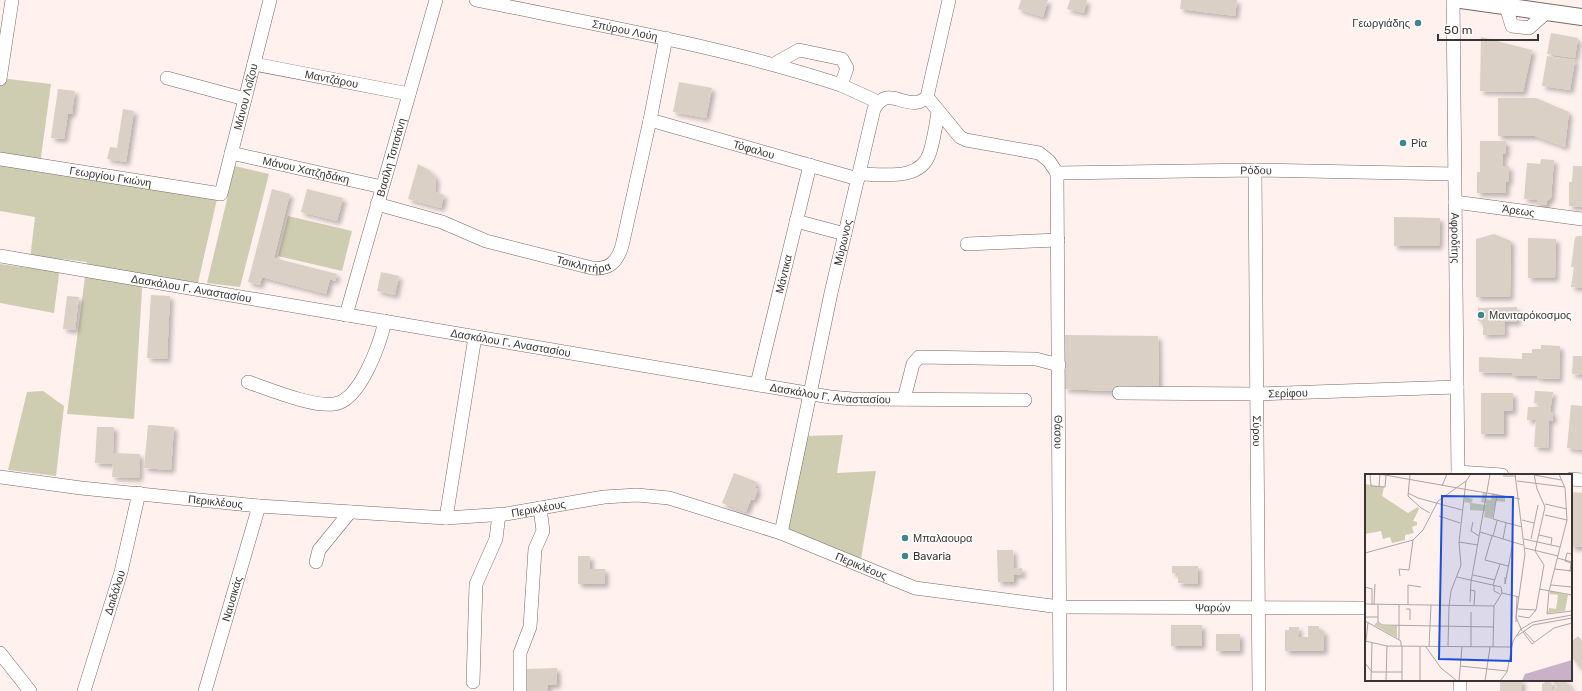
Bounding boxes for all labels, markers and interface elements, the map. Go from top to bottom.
scale bar [1438,16,1538,42]
street label: Σπύρου Λούη [591,17,659,43]
place label: Γεωργιάδης [1352,17,1410,30]
marker: Γεωργιάδης [1413,18,1423,28]
text: 50 m [1444,23,1472,37]
street label: Μάνου Λοΐζου [231,62,260,131]
street label: Μαντζάρου [304,67,359,91]
street label: Βασίλη Τσιτσάνη [374,117,408,198]
street label: Τόφαλου [732,137,776,162]
place label: Ρία [1411,137,1428,150]
marker: Ρία [1398,138,1408,148]
street label: Μάνου Χατζηδάκη [261,154,351,186]
street label: Ρόδου [1240,163,1272,177]
street label: Γεωργίου Γκιώνη [69,164,153,189]
street label: Άρεως [1502,202,1535,219]
street label: Αφροδίτης [1449,212,1462,264]
street label: Μύρωνος [831,218,854,267]
street label: Τσικλητήρα [555,253,613,275]
street label: Μάντικα [773,253,795,295]
street label: Δασκάλου Γ. Αναστασίου [130,272,252,305]
place label: Μανιταρόκοσμος [1489,309,1571,322]
marker: Μανιταρόκοσμος [1476,310,1486,320]
street label: Δασκάλου Γ. Αναστασίου [450,326,572,359]
street label: Δασκάλου Γ. Αναστασίου [769,380,891,406]
street label: Σερίφου [1268,386,1308,400]
street label: Θάσου [1052,415,1065,449]
street label: Σύρου [1250,415,1264,447]
inset map [1365,474,1572,681]
street label: Περικλέους [188,492,244,511]
street label: Περικλέους [510,497,567,519]
place label: Μπαλαουρα [913,532,973,545]
marker: Μπαλαουρα [900,533,910,543]
street label: Περικλέους [833,550,889,582]
place label: Bavaria [913,550,951,563]
marker: Bavaria [900,551,910,561]
street label: Δαιδάλου [102,569,128,617]
street label: Ναυσικάς [219,575,245,623]
street label: Ψαρών [1195,601,1231,614]

